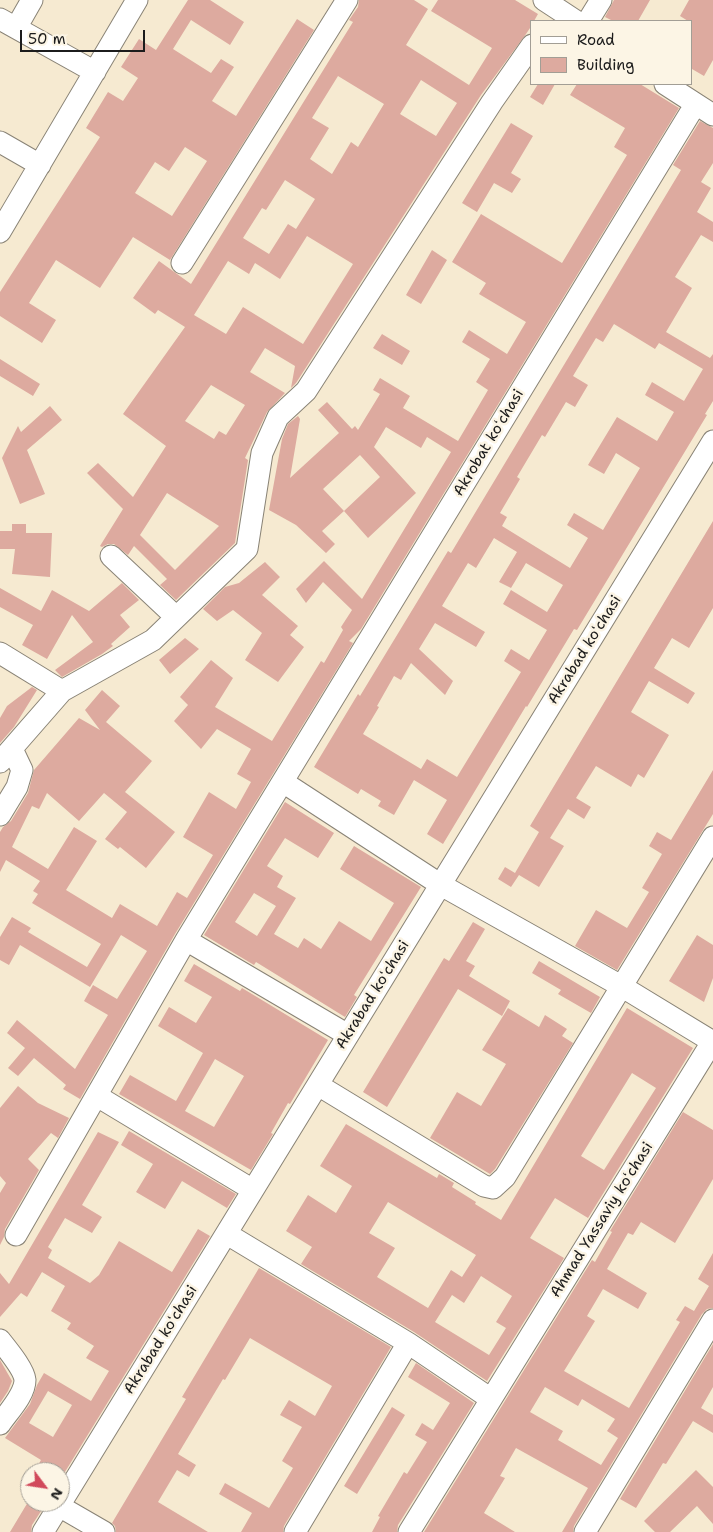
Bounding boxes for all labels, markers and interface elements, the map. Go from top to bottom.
scale bar [22,20,148,52]
legend [530,20,693,85]
text: 50 m [28,29,66,49]
text: Road [577,30,615,50]
text: Building [577,55,634,75]
street label: Akrobat koʻchasi [450,386,528,500]
street label: Akrabad koʻchasi [544,592,626,708]
street label: Akrabad koʻchasi [332,937,414,1053]
street label: Ahmad Yassaviy koʻchasi [547,1139,657,1301]
street label: Akrabad koʻchasi [120,1282,202,1398]
north arrow [20,1462,70,1512]
text: N [46,1485,68,1504]

